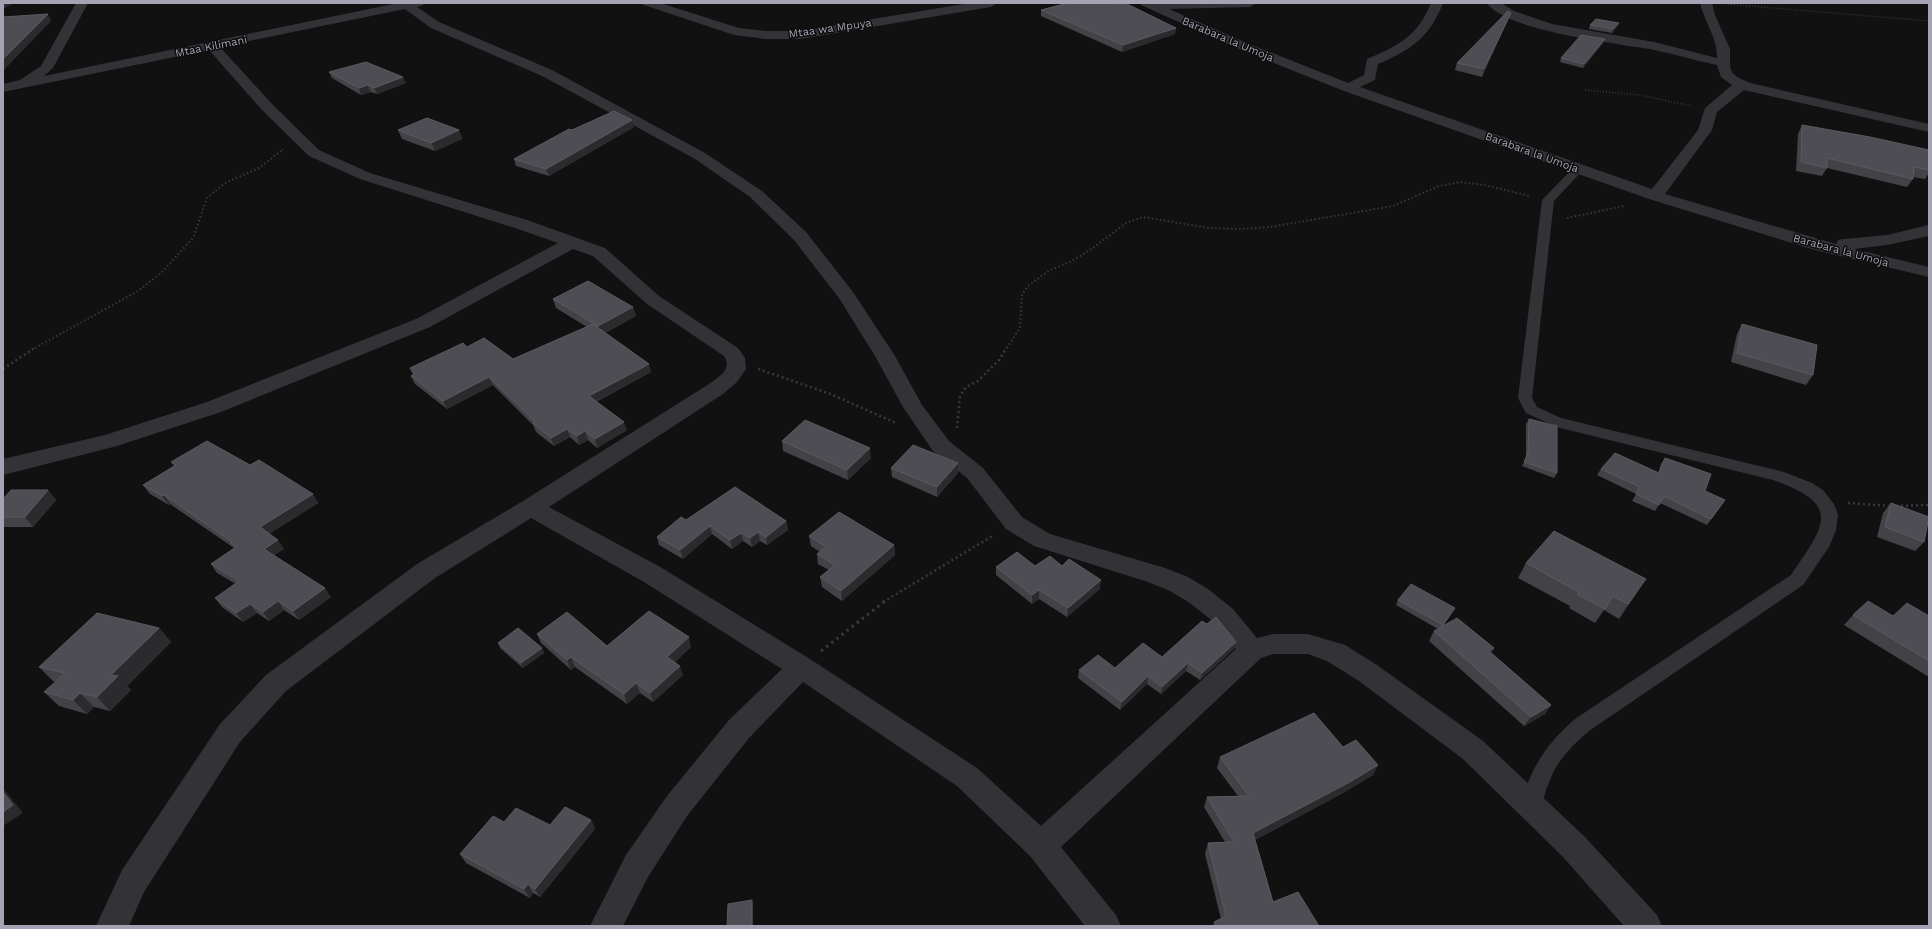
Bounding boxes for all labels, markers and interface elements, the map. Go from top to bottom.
street label: Barabara la Umoja [1180,14,1276,65]
street label: Mtaa wa Mpuya [788,16,872,41]
street label: Mtaa Kilimani [174,33,248,60]
street label: Barabara la Umoja [1483,130,1580,175]
street label: Barabara la Umoja [1792,231,1890,269]

